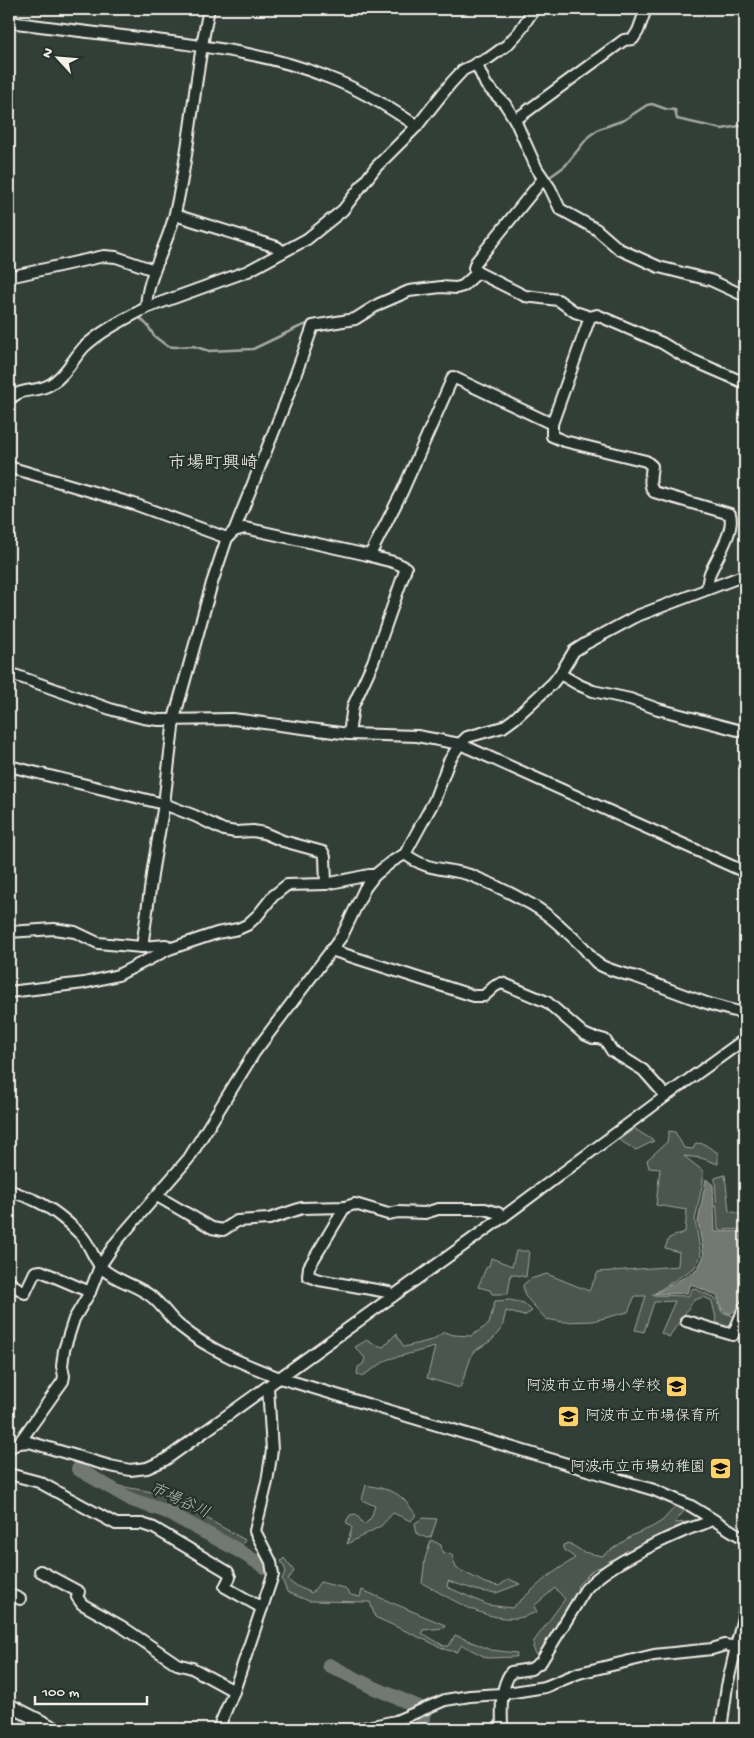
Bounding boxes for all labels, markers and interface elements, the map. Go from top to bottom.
north arrow [32,32,82,82]
text: N [39,46,58,61]
district label: 市場町興崎 [168,453,258,475]
school or university icon: 阿波市立市場小学校 [665,1375,689,1399]
place label: 阿波市立市場小学校 [526,1377,661,1396]
school or university icon: 阿波市立市場保育所 [557,1405,581,1429]
place label: 阿波市立市場保育所 [585,1407,720,1426]
school or university icon: 阿波市立市場幼稚園 [709,1456,733,1480]
place label: 阿波市立市場幼稚園 [570,1458,705,1477]
water label: 市場谷川 [146,1479,212,1524]
scale bar [35,1673,148,1705]
text: 100 m [41,1684,80,1702]

